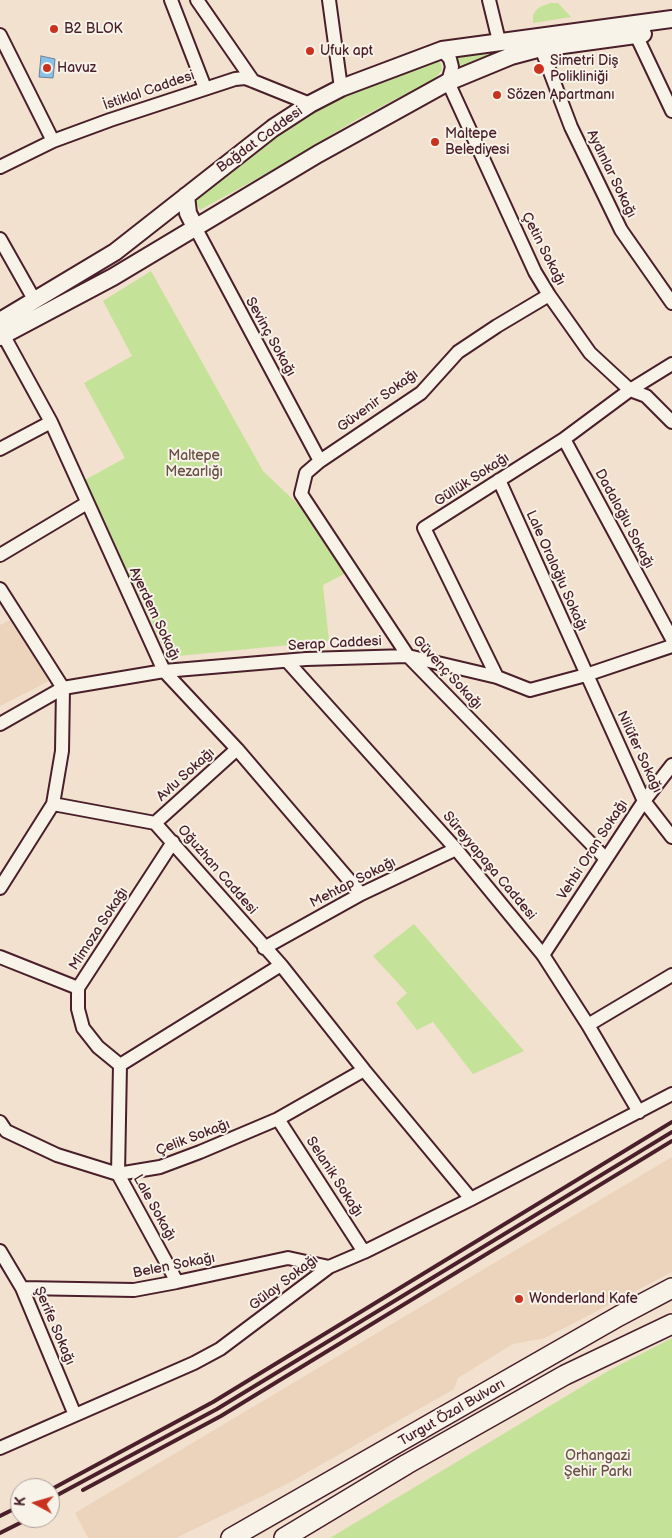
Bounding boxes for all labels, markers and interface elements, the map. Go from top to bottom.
place label: B2 BLOK [64,21,123,37]
marker: B2 BLOK [48,23,60,35]
place label: Ufuk apt [320,43,373,59]
marker: Ufuk apt [304,45,316,57]
place label: Simetri Diş Polikliniği [550,53,618,85]
place label: Havuz [57,60,96,76]
marker: Havuz [41,62,53,74]
marker: Simetri Diş Polikliniği [532,62,546,76]
street label: İstiklal Caddesi [101,67,197,115]
place label: Sözen Apartmanı [507,87,615,103]
marker: Sözen Apartmanı [491,89,503,101]
street label: Bağdat Caddesi [214,103,306,177]
place label: Maltepe Belediyesi [445,126,509,158]
street label: Aydınlar Sokağı [582,127,640,221]
marker: Maltepe Belediyesi [429,136,441,148]
street label: Çetin Sokağı [517,210,569,288]
street label: Sevinç Sokağı [241,294,299,380]
street label: Güvenir Sokağı [334,366,422,436]
park label: Maltepe Mezarlığı [165,448,223,481]
street label: Güllük Sokağı [432,450,512,510]
street label: Dadaloğlu Sokağı [591,466,657,572]
street label: Lale Oraloğlu Sokağı [522,508,590,634]
street label: Ayerdem Sokağı [125,565,183,663]
street label: Serap Caddesi [288,633,382,655]
street label: Güvenç Sokağı [409,633,485,713]
street label: Nilüfer Sokağı [613,709,665,795]
street label: Avlu Sokağı [154,745,218,805]
street label: Vehbi Oran Sokağı [554,797,632,903]
street label: Süreyyapaşa Caddesi [439,808,539,924]
street label: Oğuzhan Caddesi [174,822,260,918]
street label: Mehtap Sokağı [307,854,399,912]
street label: Mimoza Sokağı [66,884,132,974]
street label: Çelik Sokağı [154,1116,232,1160]
street label: Selanik Sokağı [302,1134,366,1220]
street label: Lale Sokağı [129,1172,179,1244]
street label: Belen Sokağı [132,1250,216,1282]
street label: Gülay Sokağı [246,1252,322,1314]
street label: Şerife Sokağı [30,1284,78,1368]
place label: Wonderland Kafe [529,1291,638,1307]
marker: Wonderland Kafe [513,1293,525,1305]
street label: Turgut Özal Bulvarı [396,1376,508,1450]
park label: Orhangazi Şehir Parkı [564,1448,632,1480]
north arrow [10,1478,60,1528]
text: K [12,1496,30,1507]

